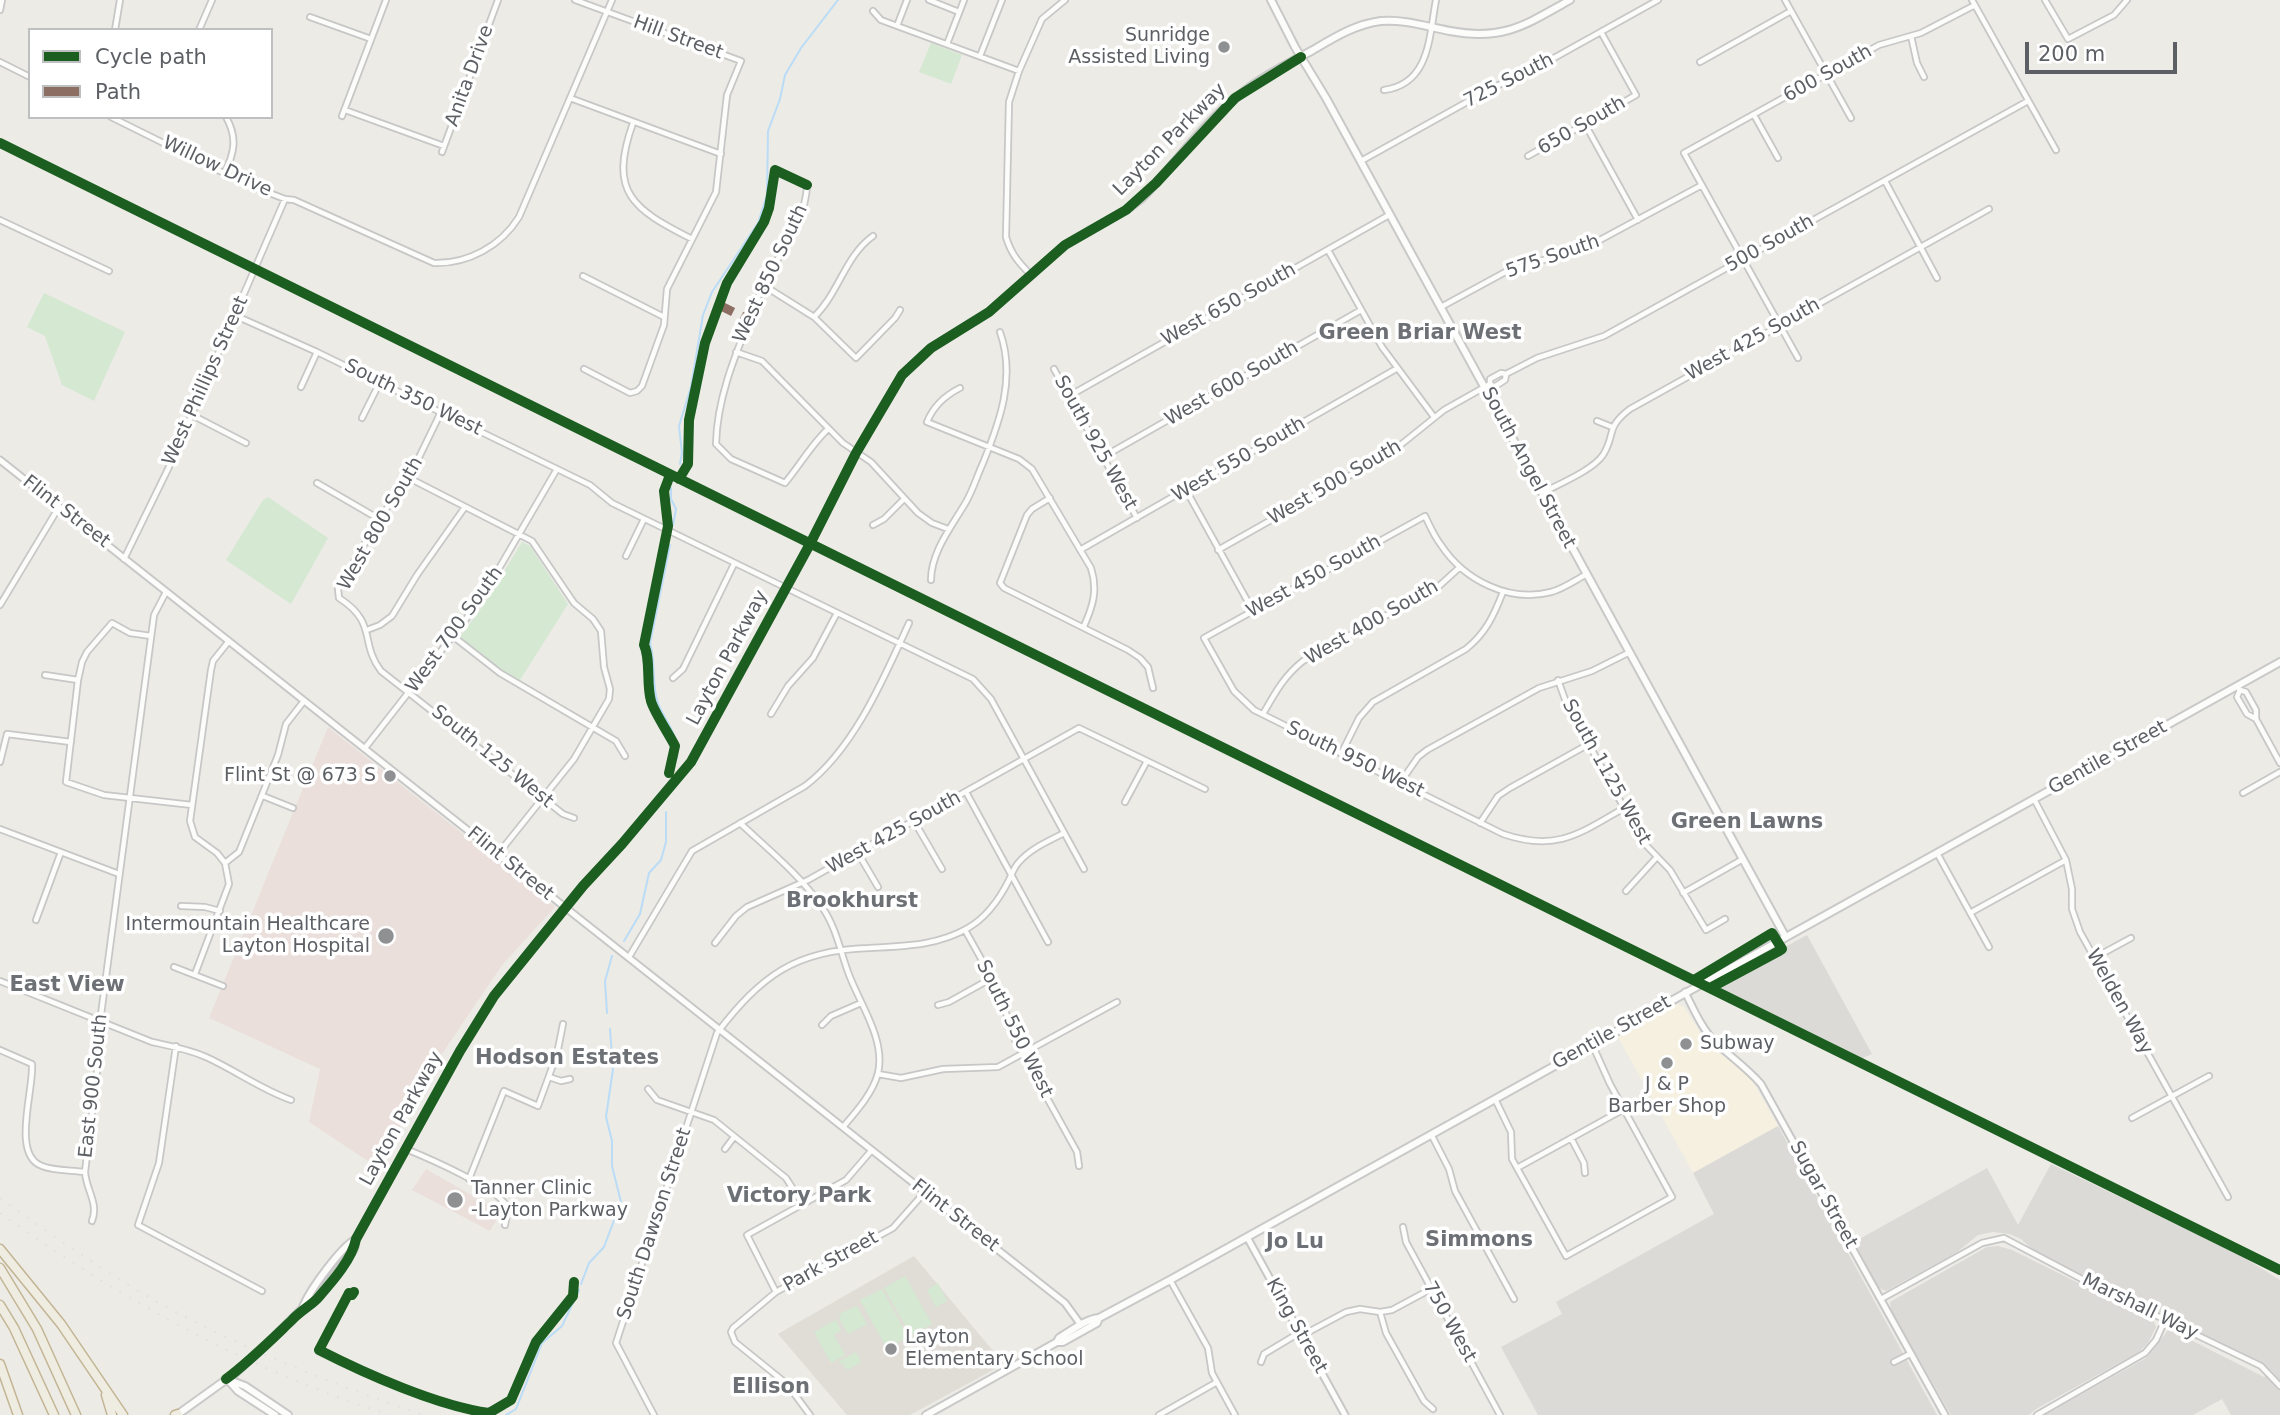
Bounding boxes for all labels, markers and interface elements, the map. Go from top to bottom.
street label: Hill Street [630,11,726,65]
street label: Anita Drive [441,22,499,130]
place label: Sunridge Assisted Living [1068,25,1210,69]
legend [28,28,273,119]
scale bar [2028,28,2180,72]
marker: Sunridge Assisted Living [1216,39,1232,55]
street label: 600 South [1780,40,1876,108]
text: 200 m [2038,42,2105,66]
text: Cycle path [95,45,207,69]
street label: 725 South [1460,49,1558,113]
street label: Layton Parkway [1109,79,1231,201]
text: Path [95,80,141,104]
street label: 650 South [1534,92,1630,160]
street label: Willow Drive [159,132,275,202]
street label: West 850 South [729,201,813,347]
street label: 500 South [1722,210,1818,278]
street label: 575 South [1503,230,1603,284]
street label: West 650 South [1158,259,1300,351]
street label: West Phillips Street [158,293,254,469]
street label: West 425 South [1682,294,1824,386]
district label: Green Briar West [1319,321,1521,347]
street label: West 600 South [1161,337,1303,431]
street label: South 350 West [340,355,486,441]
street label: South 925 West [1049,372,1141,514]
street label: South Angel Street [1476,384,1580,552]
street label: West 550 South [1168,413,1310,507]
street label: West 500 South [1264,436,1406,530]
street label: West 800 South [334,453,428,595]
street label: Flint Street [18,471,114,553]
street label: West 450 South [1243,531,1385,623]
street label: West 700 South [402,563,508,697]
street label: West 400 South [1301,576,1443,670]
street label: Layton Parkway [683,586,773,730]
street label: South 1125 West [1557,695,1655,849]
street label: South 125 West [426,701,558,813]
street label: Gentile Street [2045,716,2171,800]
street label: South 950 West [1282,717,1428,803]
place label: Flint St @ 673 S [224,765,376,787]
marker: Flint St @ 673 S [382,768,398,784]
street label: West 425 South [823,787,965,879]
district label: Green Lawns [1671,810,1823,836]
street label: Flint Street [462,822,558,906]
district label: Brookhurst [786,889,918,915]
place label: Intermountain Healthcare Layton Hospital [126,914,370,958]
marker: Intermountain Healthcare Layton Hospital [376,926,396,946]
street label: Welden Way [2081,945,2157,1059]
street label: South 550 West [971,956,1057,1102]
district label: East View [9,973,125,999]
street label: Gentile Street [1549,991,1675,1075]
street label: East 900 South [75,1013,113,1159]
place label: Subway [1700,1033,1775,1055]
marker: Subway [1678,1036,1694,1052]
district label: Hodson Estates [475,1046,659,1072]
street label: Layton Parkway [356,1048,448,1190]
marker: J & P Barber Shop [1659,1055,1675,1071]
place label: J & P Barber Shop [1608,1074,1726,1118]
street label: South Dawson Street [613,1125,697,1323]
street label: Sugar Street [1784,1137,1862,1253]
street label: Flint Street [907,1175,1003,1257]
place label: Tanner Clinic -Layton Parkway [471,1178,628,1222]
district label: Victory Park [727,1184,871,1210]
marker: Tanner Clinic -Layton Parkway [445,1190,465,1210]
street label: Park Street [780,1227,882,1297]
district label: Simmons [1425,1228,1533,1254]
district label: Jo Lu [1266,1230,1324,1256]
street label: Marshall Way [2078,1269,2202,1345]
street label: King Street [1260,1274,1332,1378]
street label: 750 West [1417,1278,1481,1366]
place label: Layton Elementary School [905,1327,1083,1371]
marker: Layton Elementary School [883,1341,899,1357]
district label: Ellison [732,1375,810,1401]

